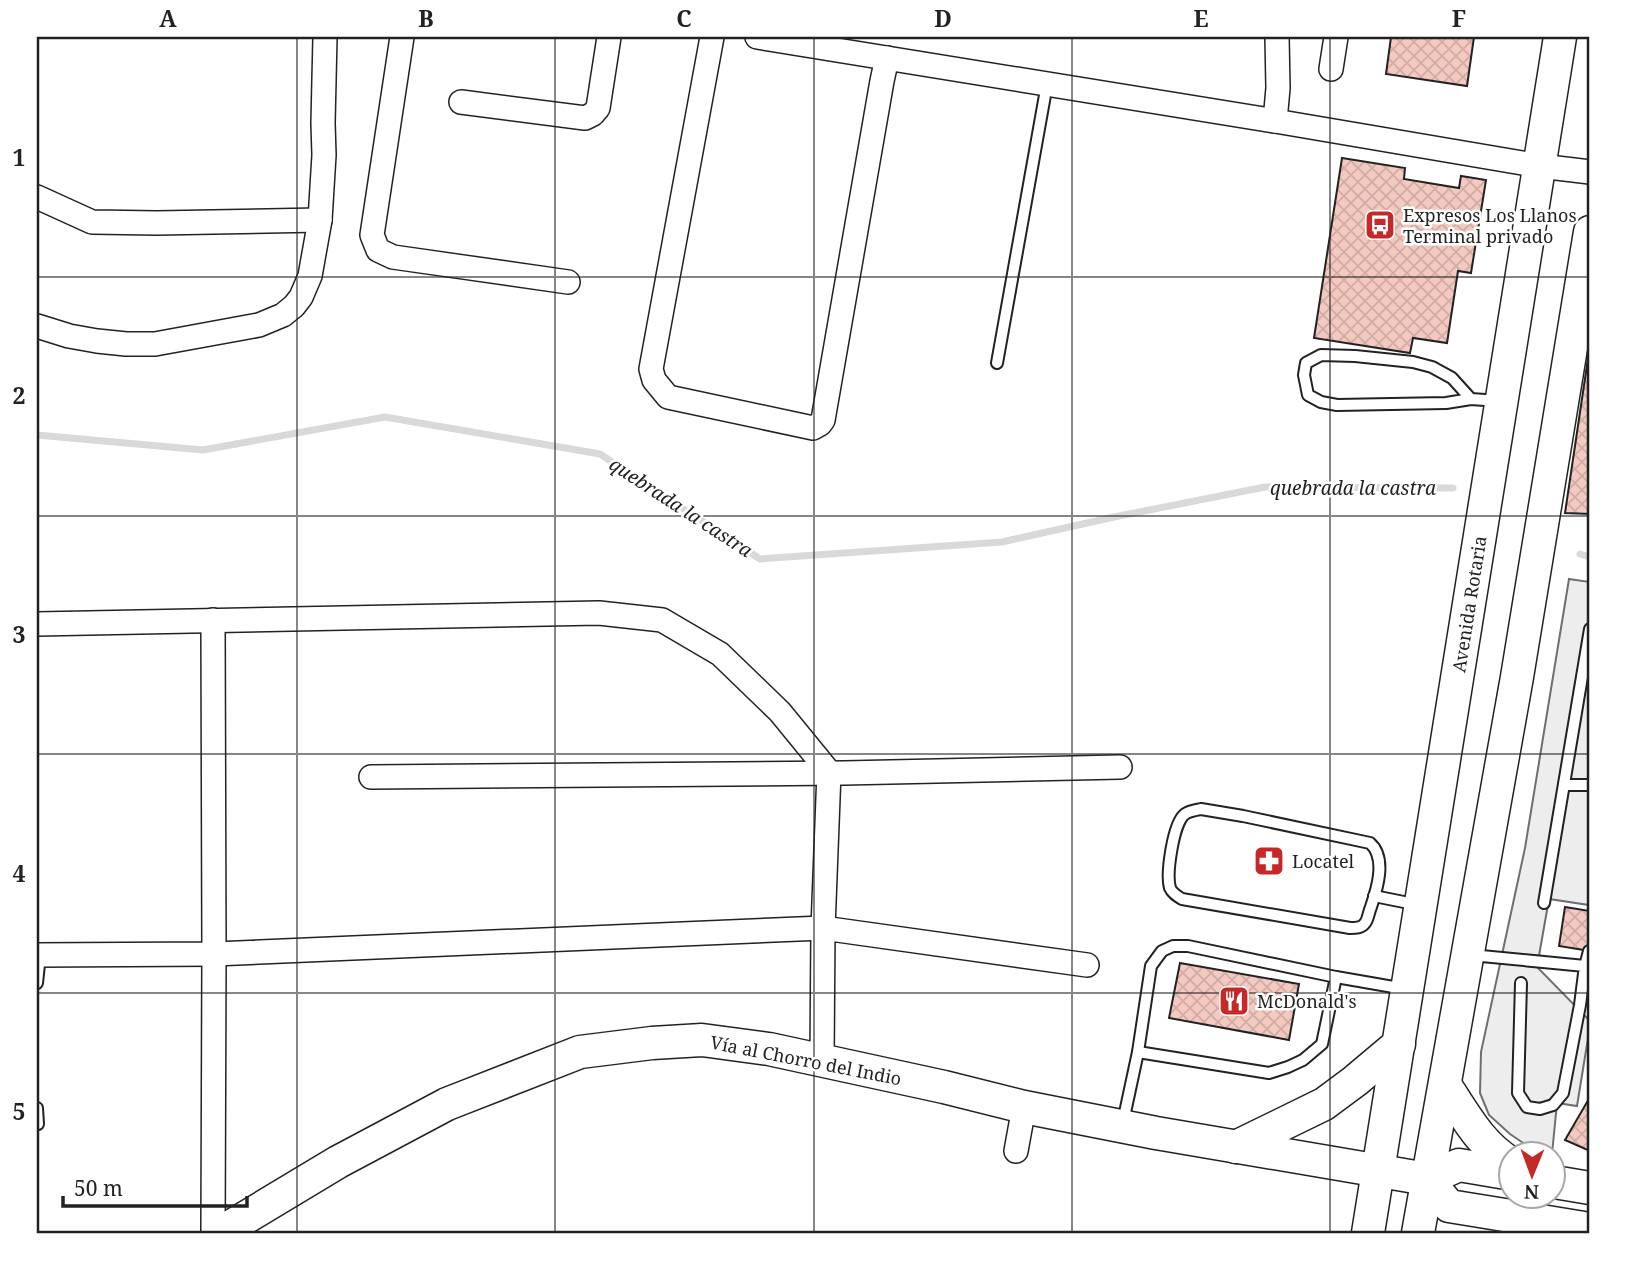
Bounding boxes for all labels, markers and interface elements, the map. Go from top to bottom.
text: A [159,2,177,34]
text: B [418,2,434,34]
text: C [676,2,692,34]
text: D [934,2,952,34]
text: E [1193,2,1209,34]
text: F [1452,2,1466,34]
text: 1 [13,141,26,173]
place label: Expresos Los Llanos Terminal privado [1403,203,1577,248]
bus stop icon: Expresos Los Llanos Terminal privado [1363,208,1397,242]
text: 2 [13,379,26,411]
water label: quebrada la castra [604,451,758,563]
water label: quebrada la castra [1270,475,1436,501]
street label: Avenida Rotaria [1446,534,1492,674]
text: 3 [13,618,26,650]
pharmacy icon: Locatel [1252,844,1286,878]
place label: Locatel [1292,849,1355,873]
text: 4 [13,857,26,889]
restaurant icon: McDonald's [1217,984,1251,1018]
place label: McDonald's [1257,989,1357,1013]
street label: Vía al Chorro del Indio [708,1030,904,1090]
text: 5 [13,1095,26,1127]
north arrow [1498,1140,1568,1210]
scale bar [63,1165,247,1209]
text: 50 m [74,1174,123,1202]
text: N [1524,1179,1539,1205]

